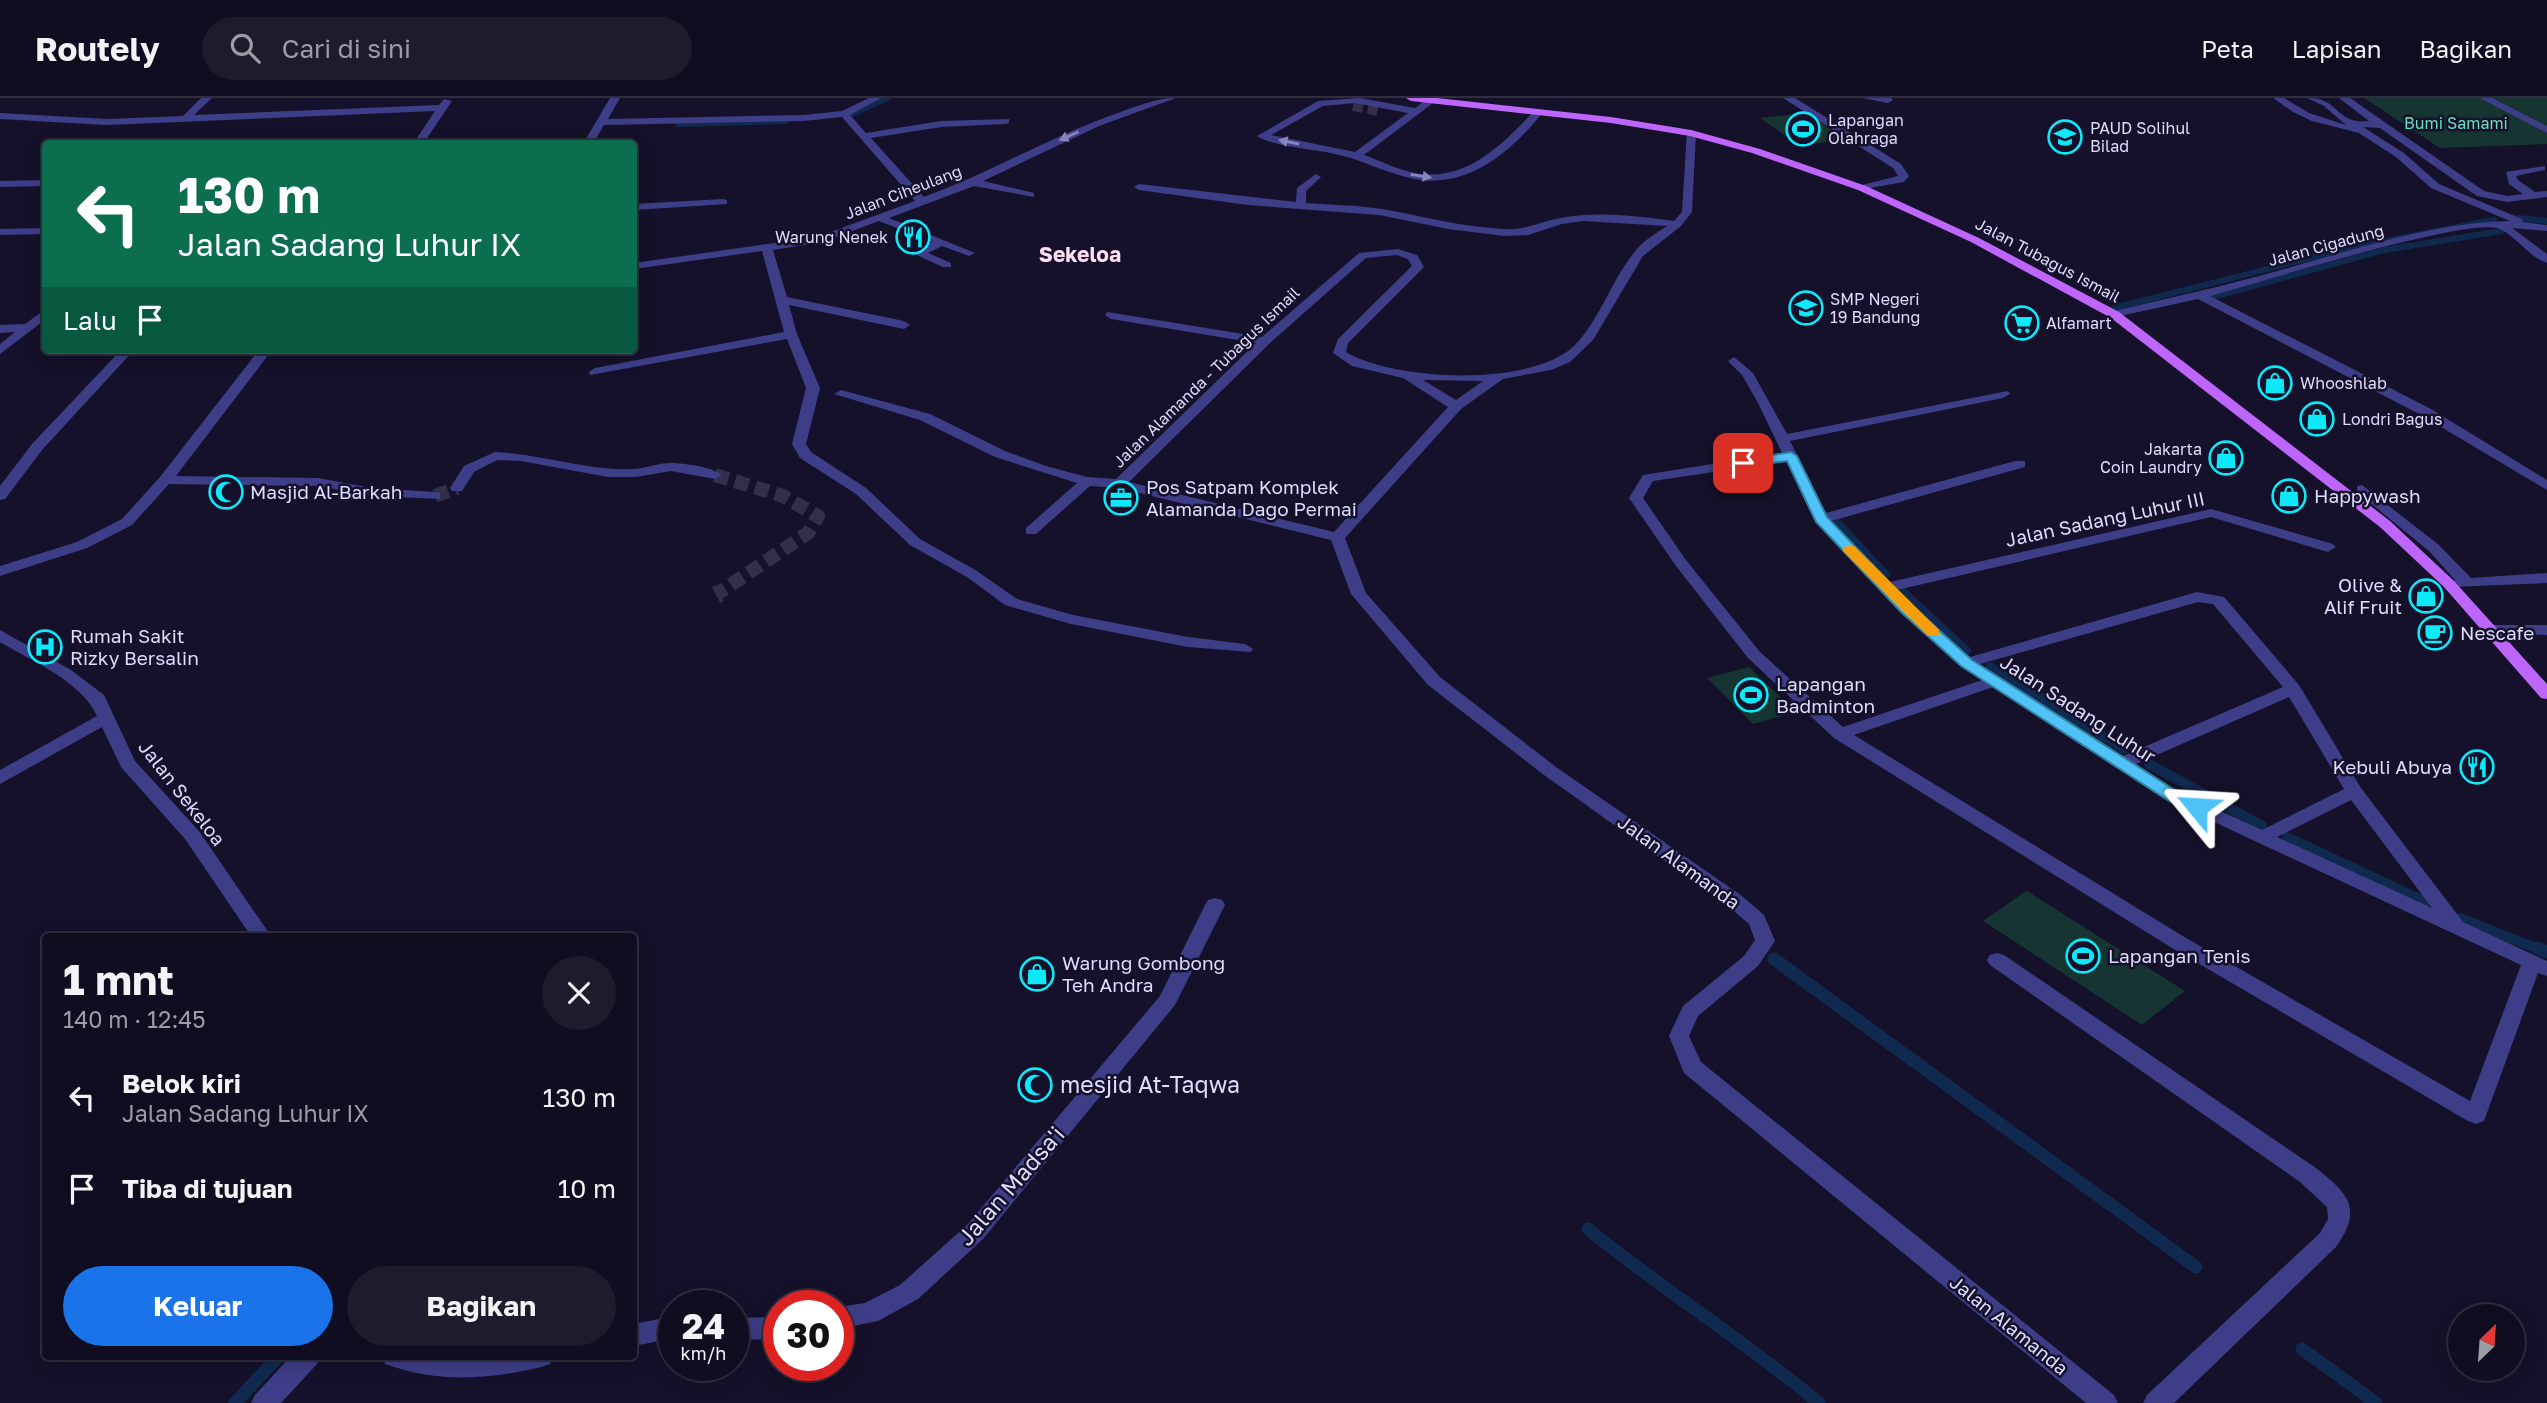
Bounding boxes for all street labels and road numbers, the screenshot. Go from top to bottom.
street label: Jalan Ciheulang [842,160,964,224]
street label: Jalan Tubagus Ismail [1972,213,2124,307]
street label: Jalan Cigadung [2266,220,2386,270]
street label: Jalan Alamanda - Tubagus Ismail [1109,282,1303,472]
street label: Jalan Sadang Luhur III [2003,486,2207,551]
street label: Jalan Sadang Luhur [1996,650,2161,768]
street label: Jalan Sekeloa [134,736,231,850]
street label: Jalan Alamanda [1614,810,1745,914]
street label: Jalan Madsa'i [951,1120,1070,1251]
street label: Jalan Alamanda [1946,1270,2073,1379]

